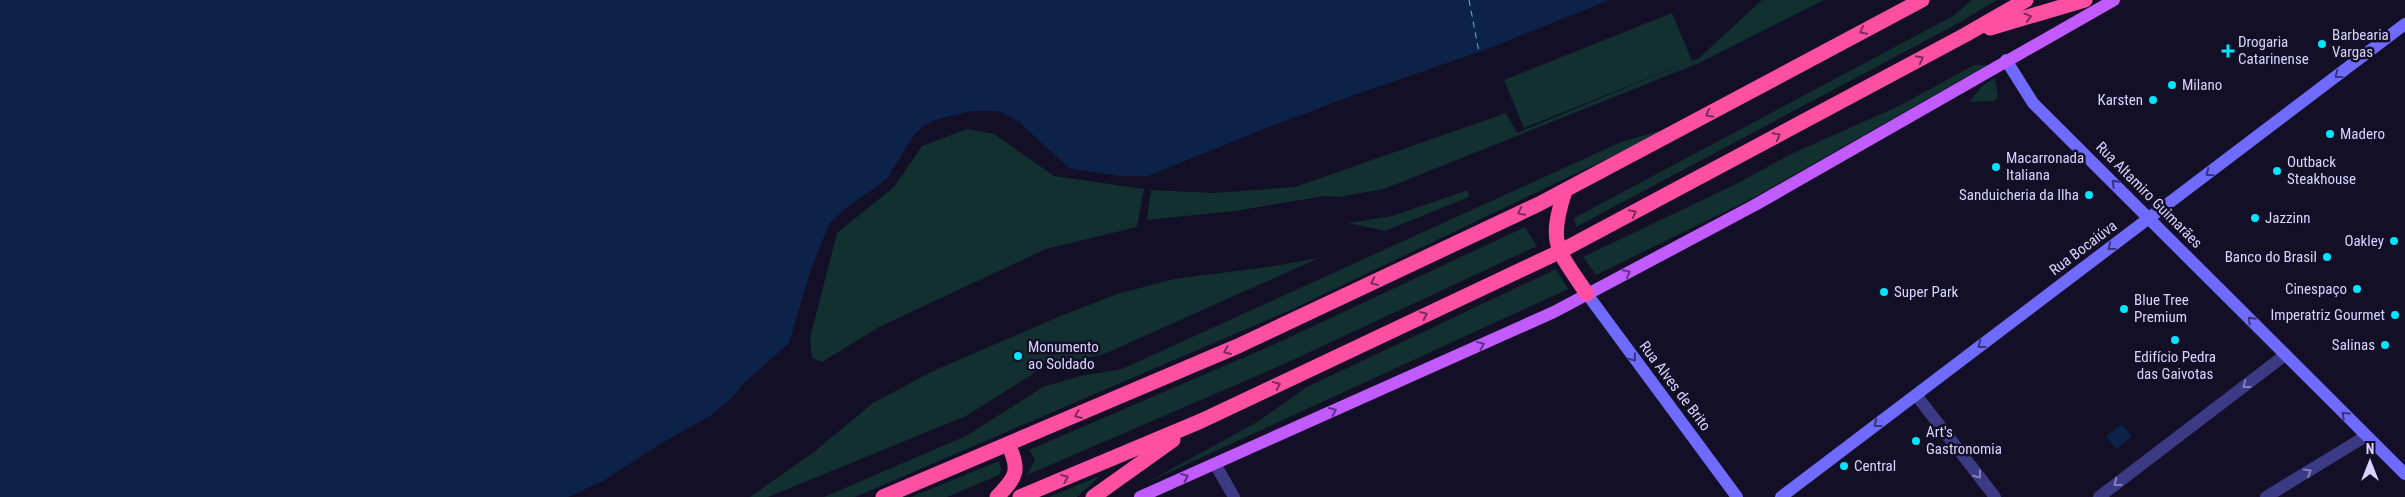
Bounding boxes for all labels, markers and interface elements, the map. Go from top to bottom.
one-way arrow [2024,12,2032,22]
one-way arrow [1859,25,1868,35]
place label: Barbearia Vargas [2332,26,2389,61]
place label: Drogaria Catarinense [2238,33,2309,68]
marker: Barbearia Vargas [2316,38,2328,50]
marker: Drogaria Catarinense [2222,45,2234,57]
one-way arrow [1915,56,1924,66]
one-way arrow [2334,69,2344,78]
place label: Milano [2182,76,2222,94]
marker: Milano [2166,79,2178,91]
place label: Karsten [2097,91,2143,109]
marker: Karsten [2147,94,2159,106]
one-way arrow [1705,108,1714,118]
place label: Madero [2340,125,2385,143]
marker: Madero [2324,128,2336,140]
one-way arrow [1771,133,1780,143]
street label: Rua Altamiro Guimarães [2092,138,2206,252]
place label: Macarronada Italiana [2006,149,2084,184]
place label: Outback Steakhouse [2287,153,2356,188]
marker: Macarronada Italiana [1990,161,2002,173]
marker: Outback Steakhouse [2271,165,2283,177]
one-way arrow [2205,167,2215,176]
one-way arrow [2112,180,2121,189]
place label: Sanduicheria da Ilha [1959,186,2079,204]
marker: Sanduicheria da Ilha [2083,189,2095,201]
one-way arrow [1517,206,1526,217]
one-way arrow [1628,209,1637,219]
place label: Jazzinn [2265,209,2311,227]
marker: Jazzinn [2249,212,2261,224]
street label: Rua Bocaiúva [2046,217,2120,279]
place label: Oakley [2344,232,2384,250]
marker: Oakley [2388,235,2400,247]
one-way arrow [2107,241,2117,250]
place label: Banco do Brasil [2225,248,2317,266]
marker: Banco do Brasil [2321,251,2333,263]
one-way arrow [1622,269,1631,279]
one-way arrow [1370,275,1379,286]
place label: Cinespaço [2285,280,2347,298]
place label: Super Park [1894,283,1958,301]
marker: Cinespaço [2351,283,2363,295]
marker: Super Park [1878,286,1890,298]
place label: Blue Tree Premium [2134,291,2189,326]
marker: Blue Tree Premium [2118,303,2130,315]
place label: Imperatriz Gourmet [2271,306,2385,324]
marker: Imperatriz Gourmet [2389,309,2401,321]
one-way arrow [1419,311,1428,321]
one-way arrow [2248,317,2257,326]
marker: Edifício Pedra das Gaivotas [2169,334,2181,346]
place label: Salinas [2332,336,2375,354]
place label: Monumento ao Soldado [1028,338,1099,373]
street label: Rua Alves de Brito [1635,338,1715,434]
one-way arrow [1977,339,1987,348]
marker: Salinas [2379,339,2391,351]
one-way arrow [1476,340,1485,351]
one-way arrow [1223,344,1232,355]
place label: Edifício Pedra das Gaivotas [2134,348,2216,383]
marker: Monumento ao Soldado [1012,350,1024,362]
one-way arrow [1628,352,1636,361]
one-way arrow [2242,379,2252,388]
one-way arrow [1272,381,1281,391]
one-way arrow [1328,407,1337,417]
one-way arrow [1074,408,1083,419]
one-way arrow [2342,412,2351,421]
one-way arrow [1873,418,1883,427]
place label: Art's Gastronomia [1926,423,2002,458]
marker: Art's Gastronomia [1910,435,1922,447]
north arrow [2345,437,2395,487]
text: N [2366,441,2374,457]
place label: Central [1854,457,1896,475]
marker: Central [1838,460,1850,472]
one-way arrow [2302,468,2311,478]
one-way arrow [1972,469,1980,478]
one-way arrow [1180,473,1189,484]
one-way arrow [1060,474,1069,484]
one-way arrow [2113,477,2123,486]

